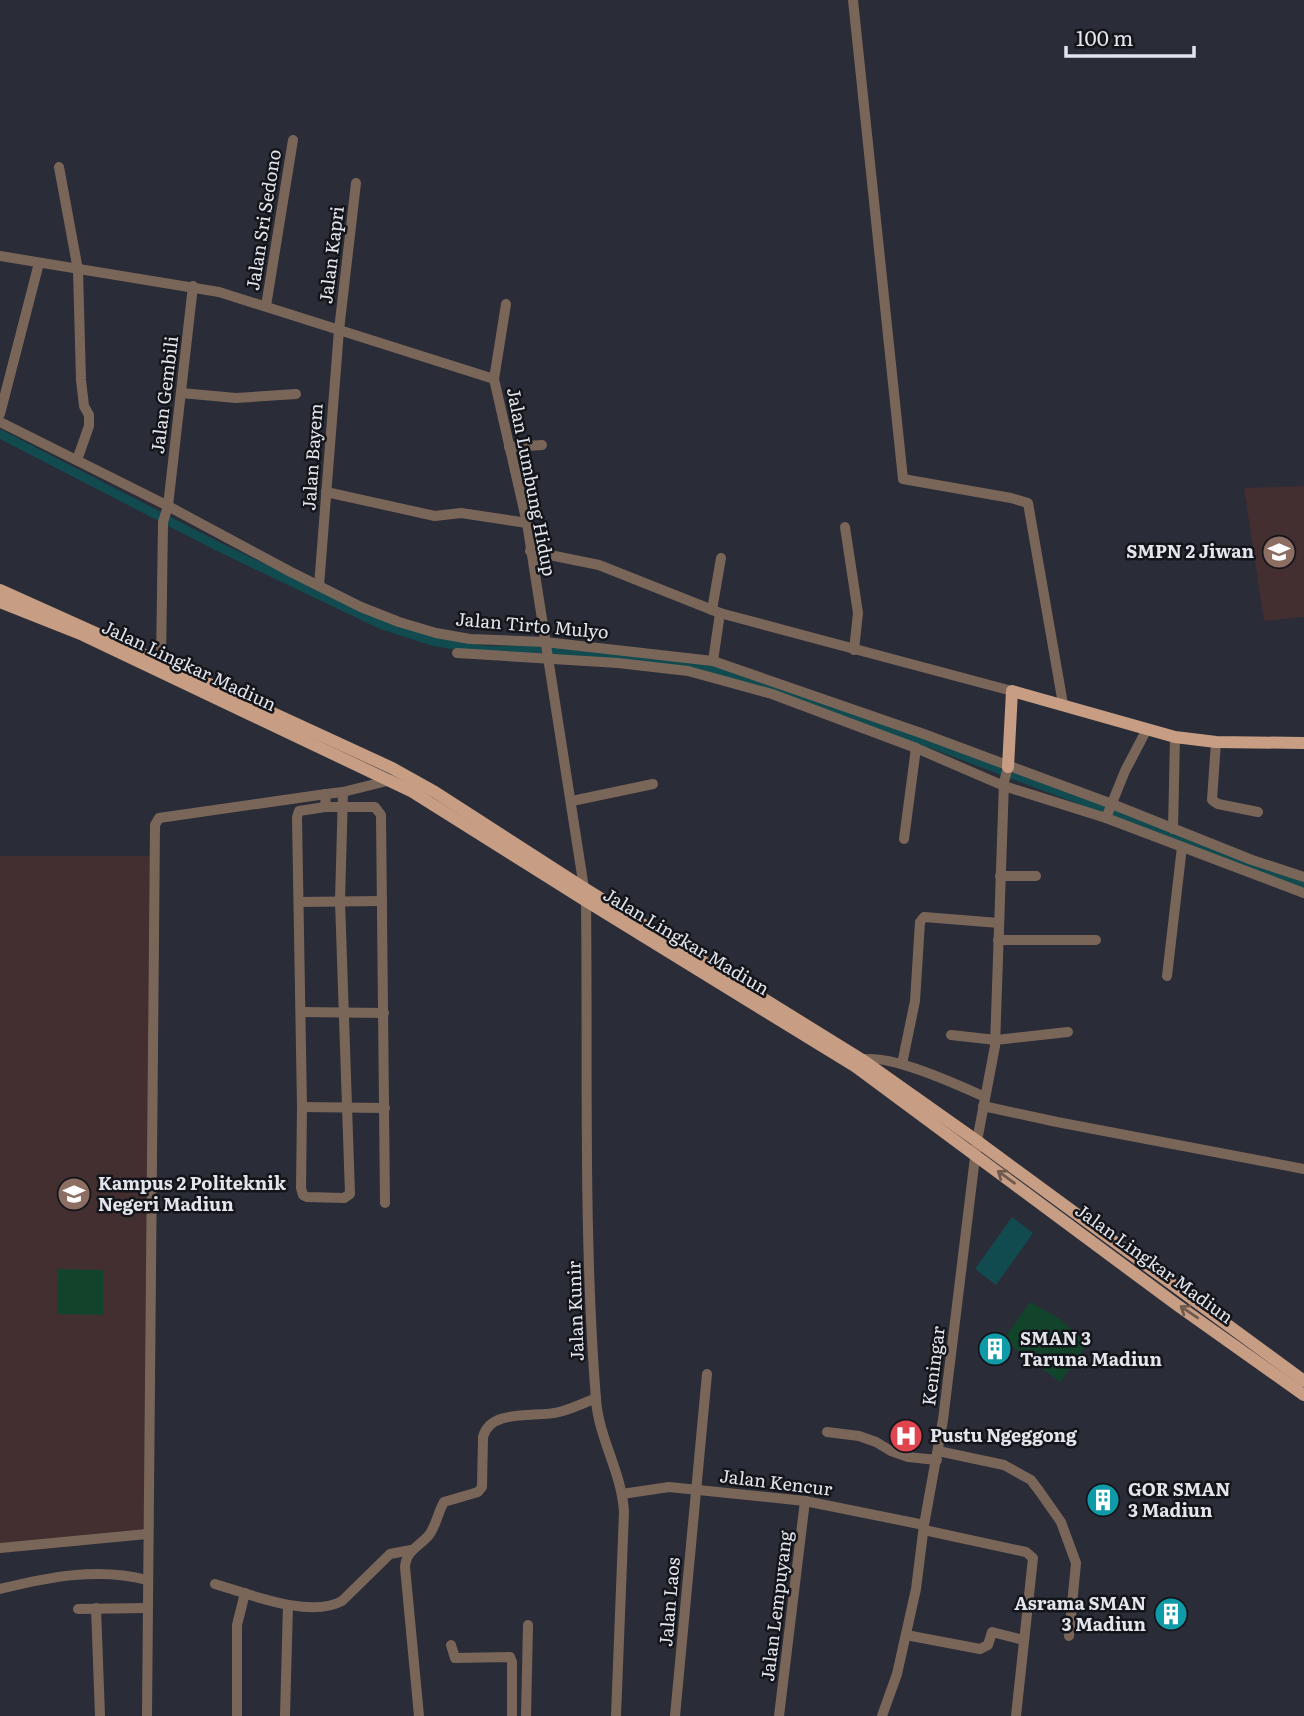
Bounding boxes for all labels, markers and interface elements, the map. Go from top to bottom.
scale bar [1066,14,1194,58]
text: 100 m [1076,21,1133,52]
street label: Jalan Sri Sedono [238,147,287,292]
street label: Jalan Kapri [311,204,350,305]
street label: Jalan Gembili [143,334,184,455]
street label: Jalan Lumbung Hidup [501,385,564,578]
street label: Jalan Bayem [294,402,329,511]
school or university icon: SMPN 2 Jiwan [1260,533,1298,571]
place label: SMPN 2 Jiwan [1126,537,1254,564]
street label: Jalan Tirto Mulyo [454,604,610,645]
street label: Jalan Lingkar Madiun [98,612,281,717]
street label: Jalan Lingkar Madiun [599,880,775,1001]
place label: Kampus 2 Politeknik Negeri Madiun [98,1169,287,1217]
one-way arrow [997,1169,1016,1184]
school or university icon: Kampus 2 Politeknik Negeri Madiun [55,1175,93,1213]
street label: Jalan Lingkar Madiun [1070,1196,1240,1329]
street label: Jalan Kunir [559,1260,590,1362]
one-way arrow [1180,1305,1199,1320]
street label: Keningar [914,1324,951,1407]
place label: SMAN 3 Taruna Madiun [1020,1324,1162,1372]
building icon: SMAN 3 Taruna Madiun [976,1330,1014,1368]
hospital icon: Pustu Ngeggong [887,1417,925,1455]
place label: Pustu Ngeggong [930,1421,1078,1448]
street label: Jalan Kencur [718,1461,834,1502]
place label: GOR SMAN 3 Madiun [1128,1475,1230,1523]
building icon: GOR SMAN 3 Madiun [1084,1481,1122,1519]
street label: Jalan Lempuyang [753,1528,798,1683]
street label: Jalan Laos [651,1556,686,1648]
place label: Asrama SMAN 3 Madiun [1014,1589,1146,1637]
building icon: Asrama SMAN 3 Madiun [1152,1595,1190,1633]

